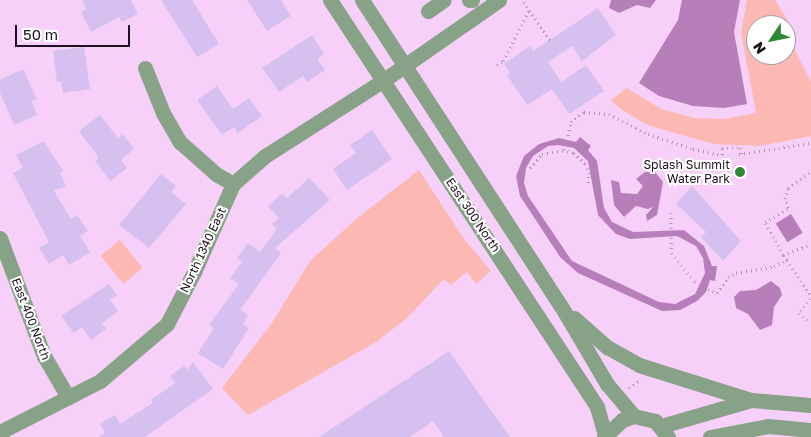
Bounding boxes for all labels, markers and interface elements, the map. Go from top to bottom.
scale bar [18,15,132,47]
north arrow [746,15,796,65]
text: 50 m [23,25,58,43]
text: N [749,39,769,57]
place label: Splash Summit Water Park [643,158,730,186]
marker: Splash Summit Water Park [734,166,746,178]
street label: East 300 North [443,175,503,255]
street label: North 1340 East [177,205,229,295]
street label: East 400 North [9,276,53,362]

